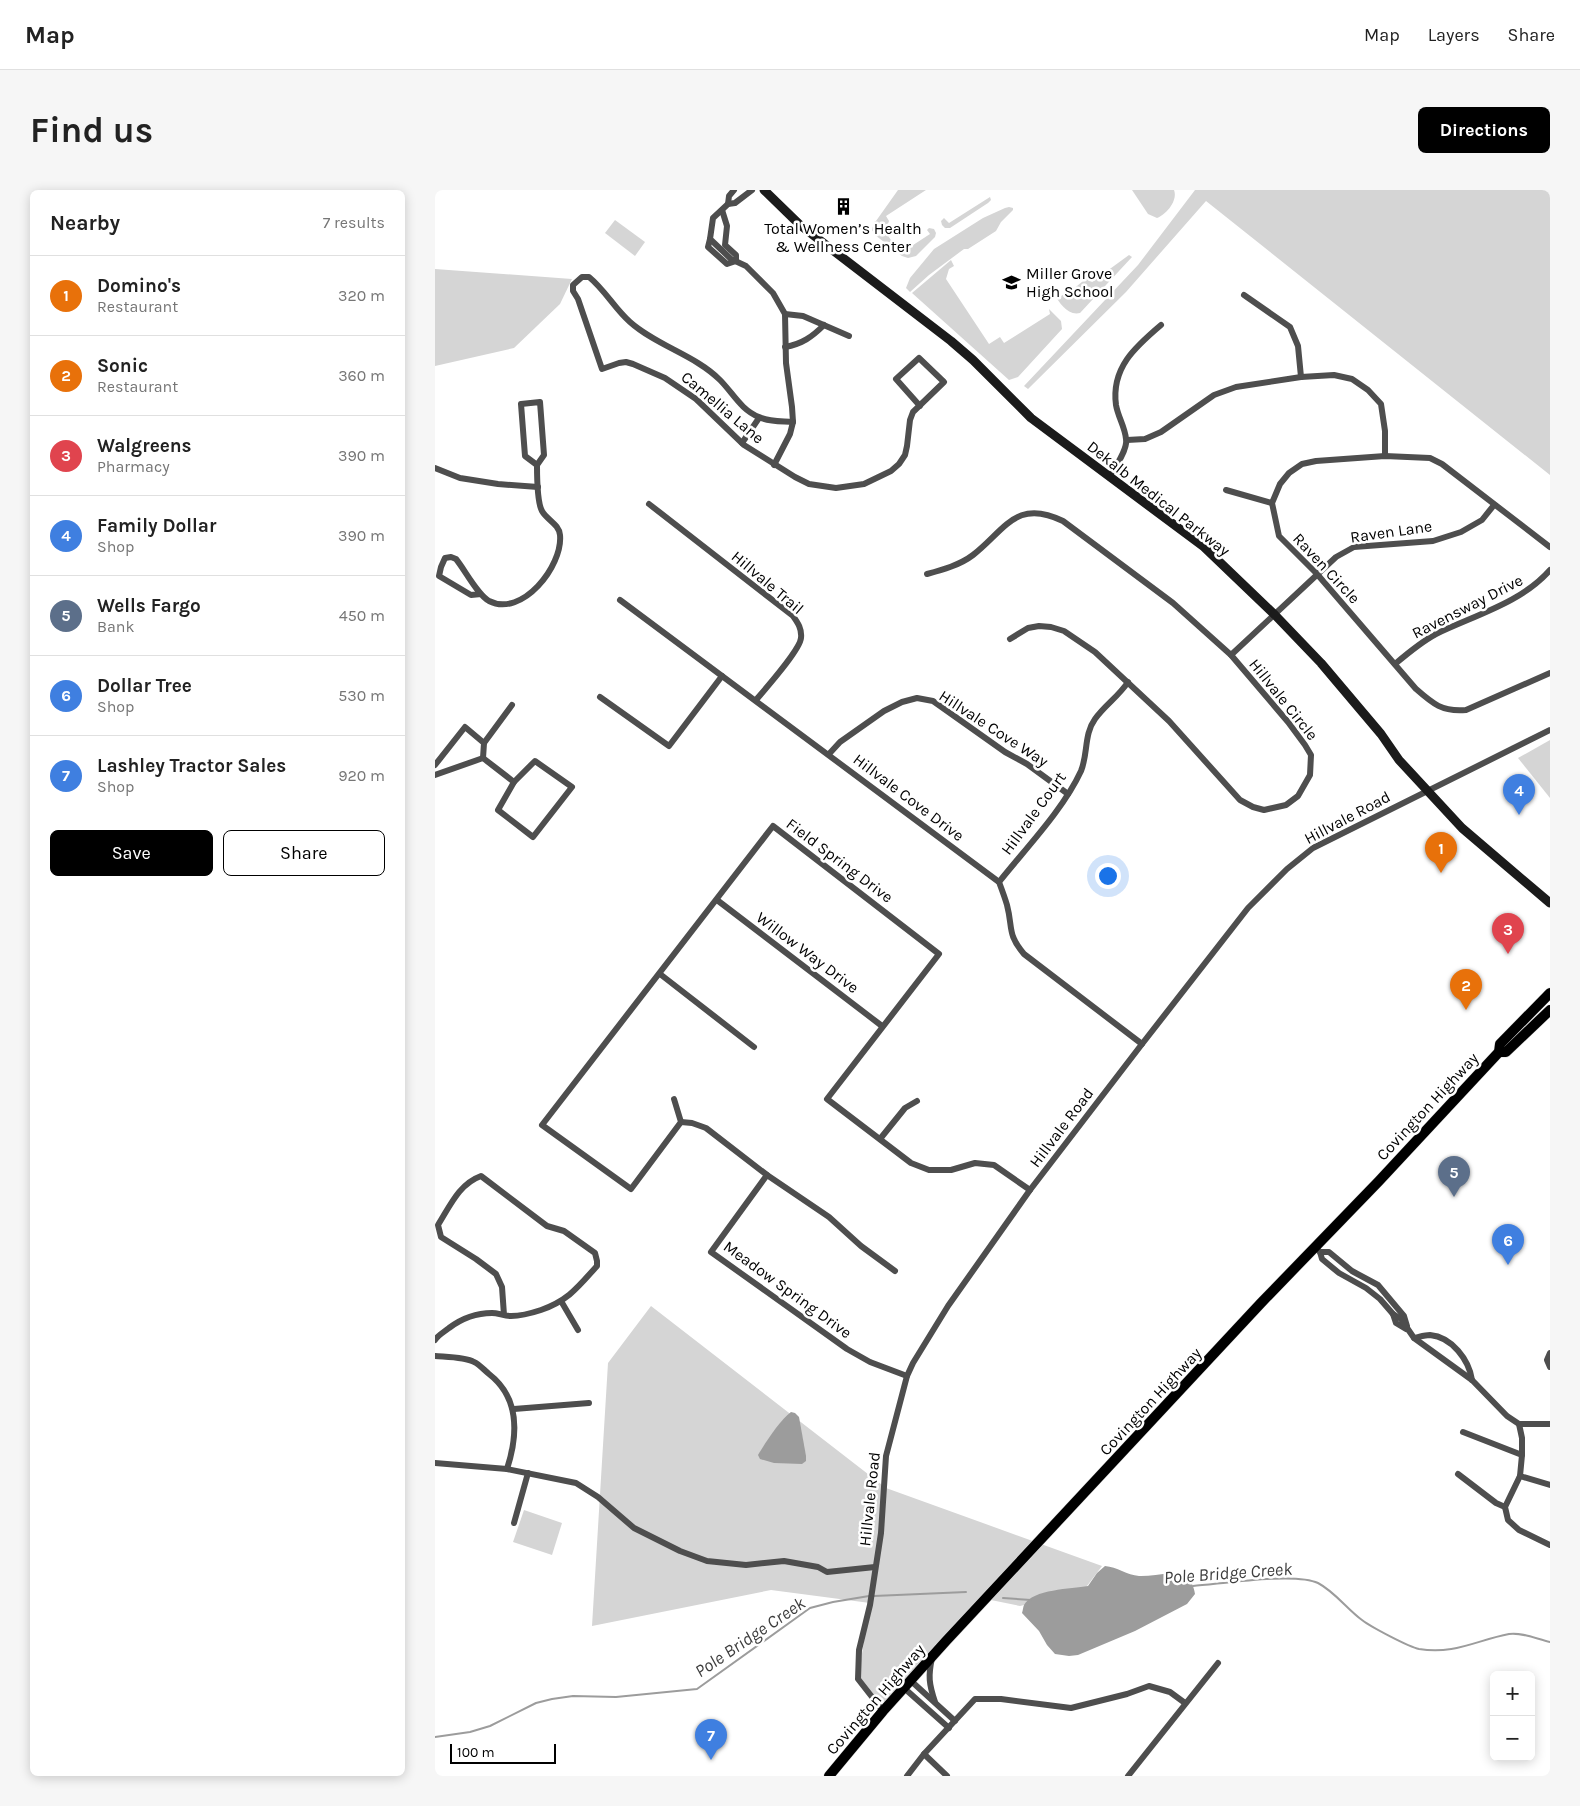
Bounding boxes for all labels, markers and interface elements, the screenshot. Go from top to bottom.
text: Map [25,21,75,49]
text: Map [1364,24,1400,46]
text: Layers [1428,24,1480,46]
text: Share [1508,24,1555,46]
button: Directions [1418,107,1550,153]
text: Find us [30,110,153,151]
building icon: Total Women’s Health & Wellness Center [833,196,853,216]
text: Nearby [50,211,120,235]
text: 7 results [323,213,385,232]
place label: Total Women’s Health & Wellness Center [764,219,922,256]
place label: Miller Grove High School [1026,264,1114,301]
school or university icon: Miller Grove High School [1002,272,1022,292]
text: Domino's [97,275,181,297]
text: 1 [63,286,69,305]
text: 320 m [338,286,385,305]
text: Restaurant [97,297,178,316]
text: Sonic [97,355,148,377]
text: 2 [61,366,71,385]
text: 360 m [338,366,385,385]
street label: Camellia Lane [677,367,768,448]
text: Restaurant [97,377,178,396]
text: Walgreens [97,435,192,457]
street label: Dekalb Medical Parkway [1083,437,1234,560]
text: 3 [61,446,71,465]
text: 390 m [338,446,385,465]
text: Pharmacy [97,457,170,476]
text: Family Dollar [97,515,216,537]
street label: Raven Lane [1349,516,1433,547]
text: 4 [61,526,71,545]
text: 390 m [338,526,385,545]
street label: Raven Circle [1289,529,1364,608]
text: Shop [97,537,134,556]
street label: Hillvale Trail [728,547,808,618]
street label: Ravensway Drive [1409,570,1526,643]
text: Wells Fargo [97,595,201,617]
text: 5 [61,606,71,625]
text: 450 m [339,606,385,625]
text: Bank [97,617,134,636]
street label: Hillvale Circle [1245,655,1322,744]
text: Dollar Tree [97,675,192,697]
text: 6 [61,686,71,705]
text: 530 m [338,686,385,705]
street label: Hillvale Cove Way [936,686,1052,771]
text: Shop [97,697,134,716]
street label: Hillvale Cove Drive [850,750,968,845]
text: Lashley Tractor Sales [97,755,286,777]
text: 7 [62,766,70,785]
text: 920 m [338,766,385,785]
street label: Hillvale Court [997,768,1070,858]
pin: 4 [1503,774,1535,815]
text: Shop [97,777,134,796]
street label: Hillvale Road [1301,787,1393,848]
street label: Field Spring Drive [783,814,897,907]
button: Save [50,830,213,876]
button: Share [223,830,385,876]
pin: 1 [1425,832,1457,873]
your location [1095,863,1121,889]
street label: Willow Way Drive [753,908,863,997]
pin: 3 [1492,913,1524,954]
pin: 2 [1450,969,1482,1010]
street label: Covington Highway [1373,1048,1483,1164]
street label: Hillvale Road [1025,1084,1097,1171]
pin: 5 [1438,1156,1470,1197]
pin: 6 [1492,1224,1524,1265]
street label: Meadow Spring Drive [720,1237,855,1342]
street label: Covington Highway [1096,1343,1206,1459]
street label: Hillvale Road [855,1451,884,1547]
water label: Pole Bridge Creek [1163,1557,1294,1588]
water label: Pole Bridge Creek [691,1591,810,1682]
street label: Covington Highway [822,1640,929,1758]
map controls [1490,1671,1535,1761]
button: + [1490,1671,1535,1716]
button: − [1490,1716,1535,1761]
pin: 7 [695,1719,727,1760]
scale bar [450,1741,556,1764]
text: 100 m [457,1744,495,1761]

